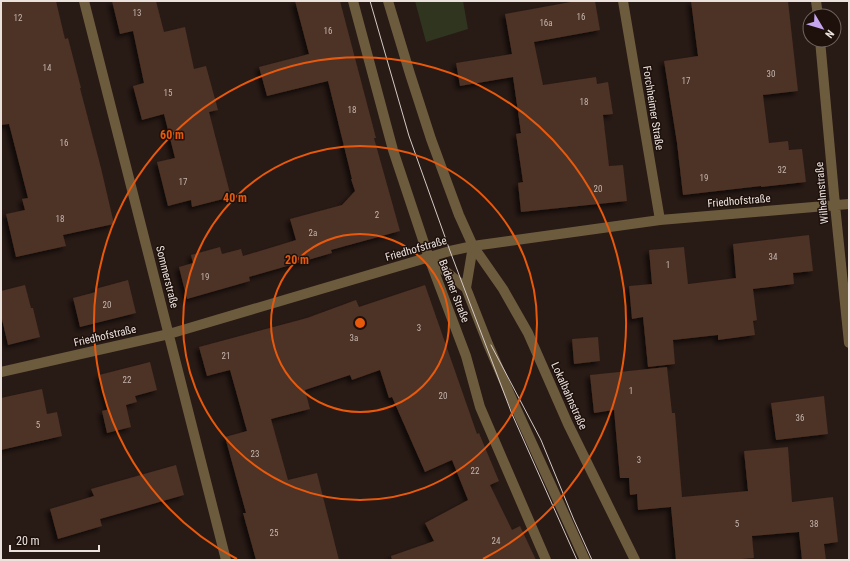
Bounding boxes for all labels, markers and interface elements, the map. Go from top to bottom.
house number: 13 [133,8,141,18]
north arrow [802,8,842,48]
house number: 16 [577,12,585,22]
house number: 12 [14,13,23,23]
house number: 16a [539,18,553,28]
house number: 16 [324,26,332,36]
text: N [822,27,837,41]
house number: 14 [43,63,52,73]
street label: Forchheimer Straße [640,65,666,151]
house number: 30 [767,69,775,79]
house number: 17 [682,76,691,86]
house number: 15 [164,88,173,98]
house number: 18 [580,97,588,107]
house number: 18 [348,105,356,115]
text: 60 m [160,128,184,142]
house number: 16 [60,138,68,148]
street label: Wilhelmstraße [813,161,831,225]
house number: 32 [778,165,787,175]
house number: 19 [700,173,708,183]
house number: 17 [179,177,188,187]
house number: 20 [594,184,602,194]
text: 40 m [223,191,247,205]
street label: Friedhofstraße [707,192,771,210]
house number: 2 [375,210,380,220]
house number: 18 [56,214,64,224]
house number: 2a [309,228,317,238]
street label: Friedhofstraße [384,234,448,264]
street label: Sommerstraße [153,244,181,310]
house number: 34 [769,252,778,262]
text: 20 m [285,253,309,267]
street label: Badener Straße [436,258,472,324]
house number: 1 [666,260,670,270]
house number: 19 [201,272,209,282]
house number: 20 [103,300,111,310]
centre of rings [353,316,367,330]
street label: Friedhofstraße [73,323,137,349]
house number: 3 [417,323,421,333]
house number: 3a [350,333,358,343]
house number: 21 [222,351,230,361]
street label: Lokalbahnstraße [548,360,590,432]
house number: 22 [123,375,132,385]
house number: 1 [629,386,633,396]
house number: 20 [439,391,447,401]
house number: 36 [796,413,804,423]
house number: 5 [36,420,41,430]
house number: 23 [251,449,259,459]
house number: 3 [637,455,641,465]
house number: 22 [471,466,480,476]
house number: 5 [735,519,740,529]
house number: 38 [810,519,818,529]
scale bar [10,527,99,553]
house number: 25 [270,528,279,538]
text: 20 m [16,534,40,548]
house number: 24 [492,536,501,546]

